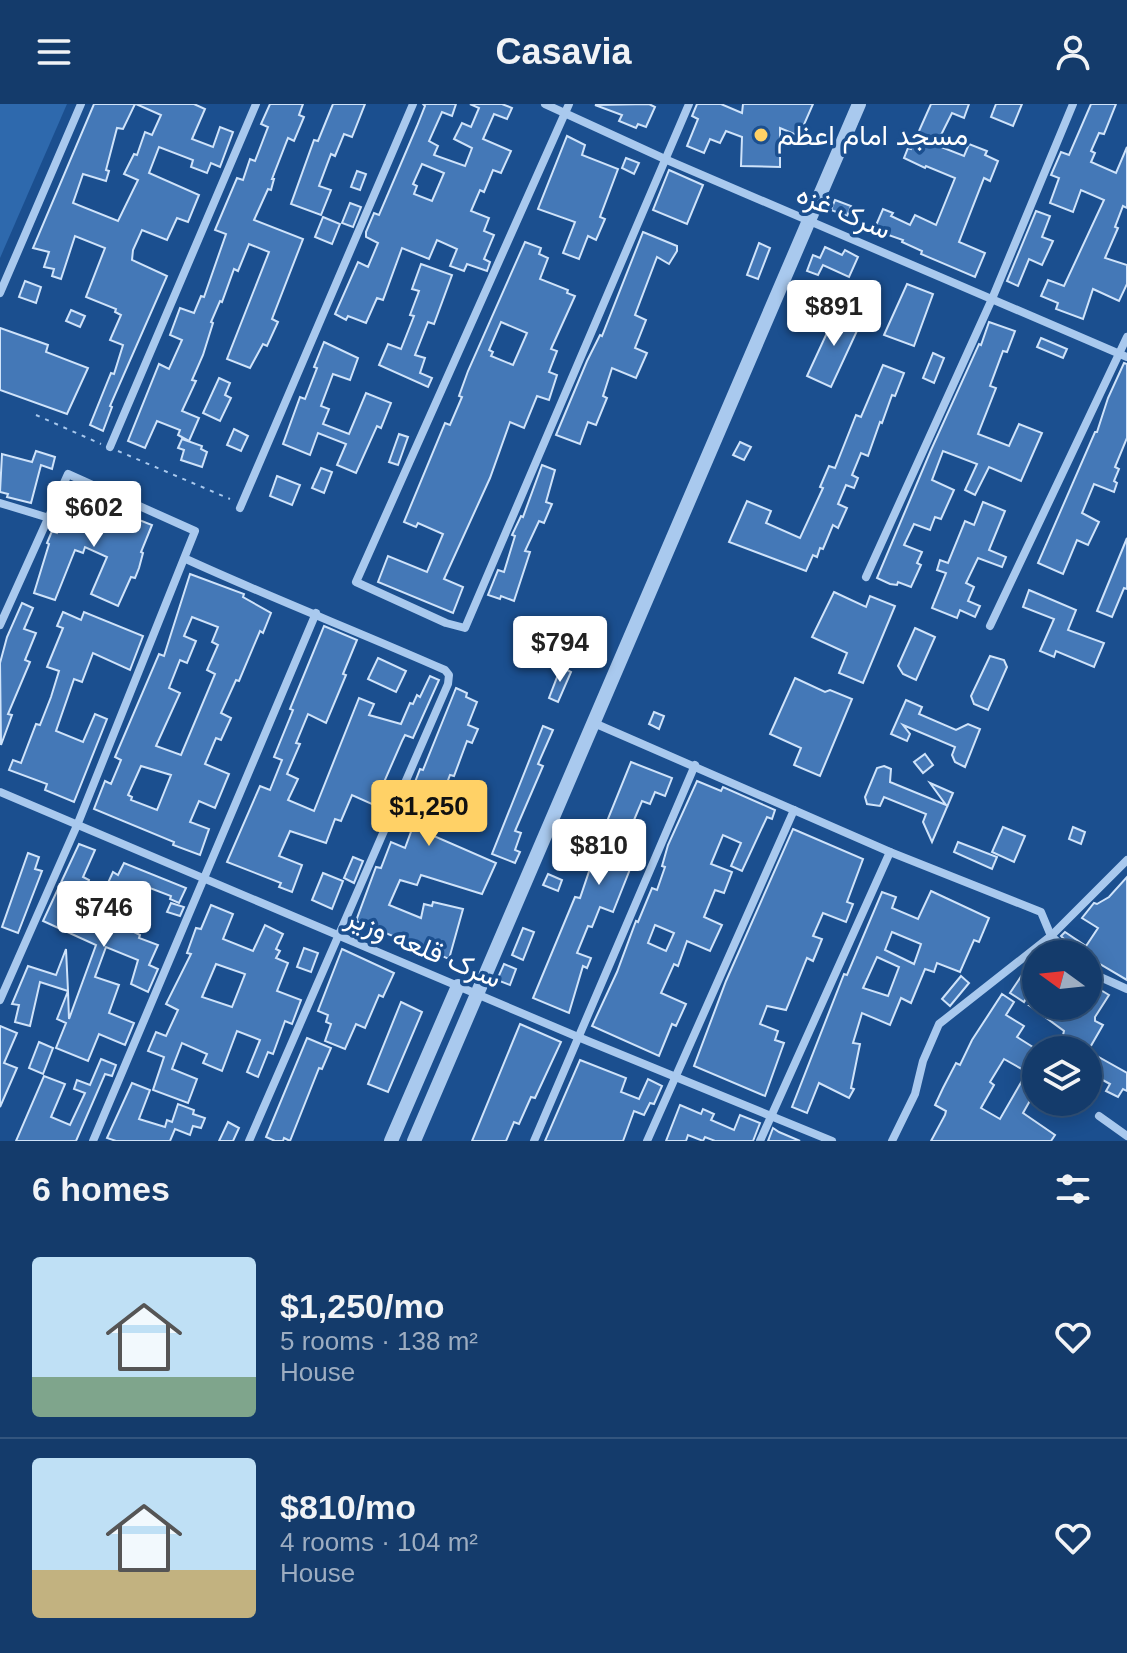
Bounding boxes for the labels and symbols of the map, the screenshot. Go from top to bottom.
place label: مسجد امام اعظم [777,120,968,154]
marker: مسجد امام اعظم [752,126,770,144]
street label: سرک غزه [791,178,895,247]
pin: $891 [787,280,881,348]
pin: $602 [47,481,141,549]
pin: $794 [513,616,607,684]
pin: $1,250 [364,780,494,848]
pin: $810 [552,819,646,887]
pin: $746 [57,881,151,949]
street label: سرک قلعه وزیر [340,901,506,996]
north arrow [1022,940,1102,1020]

